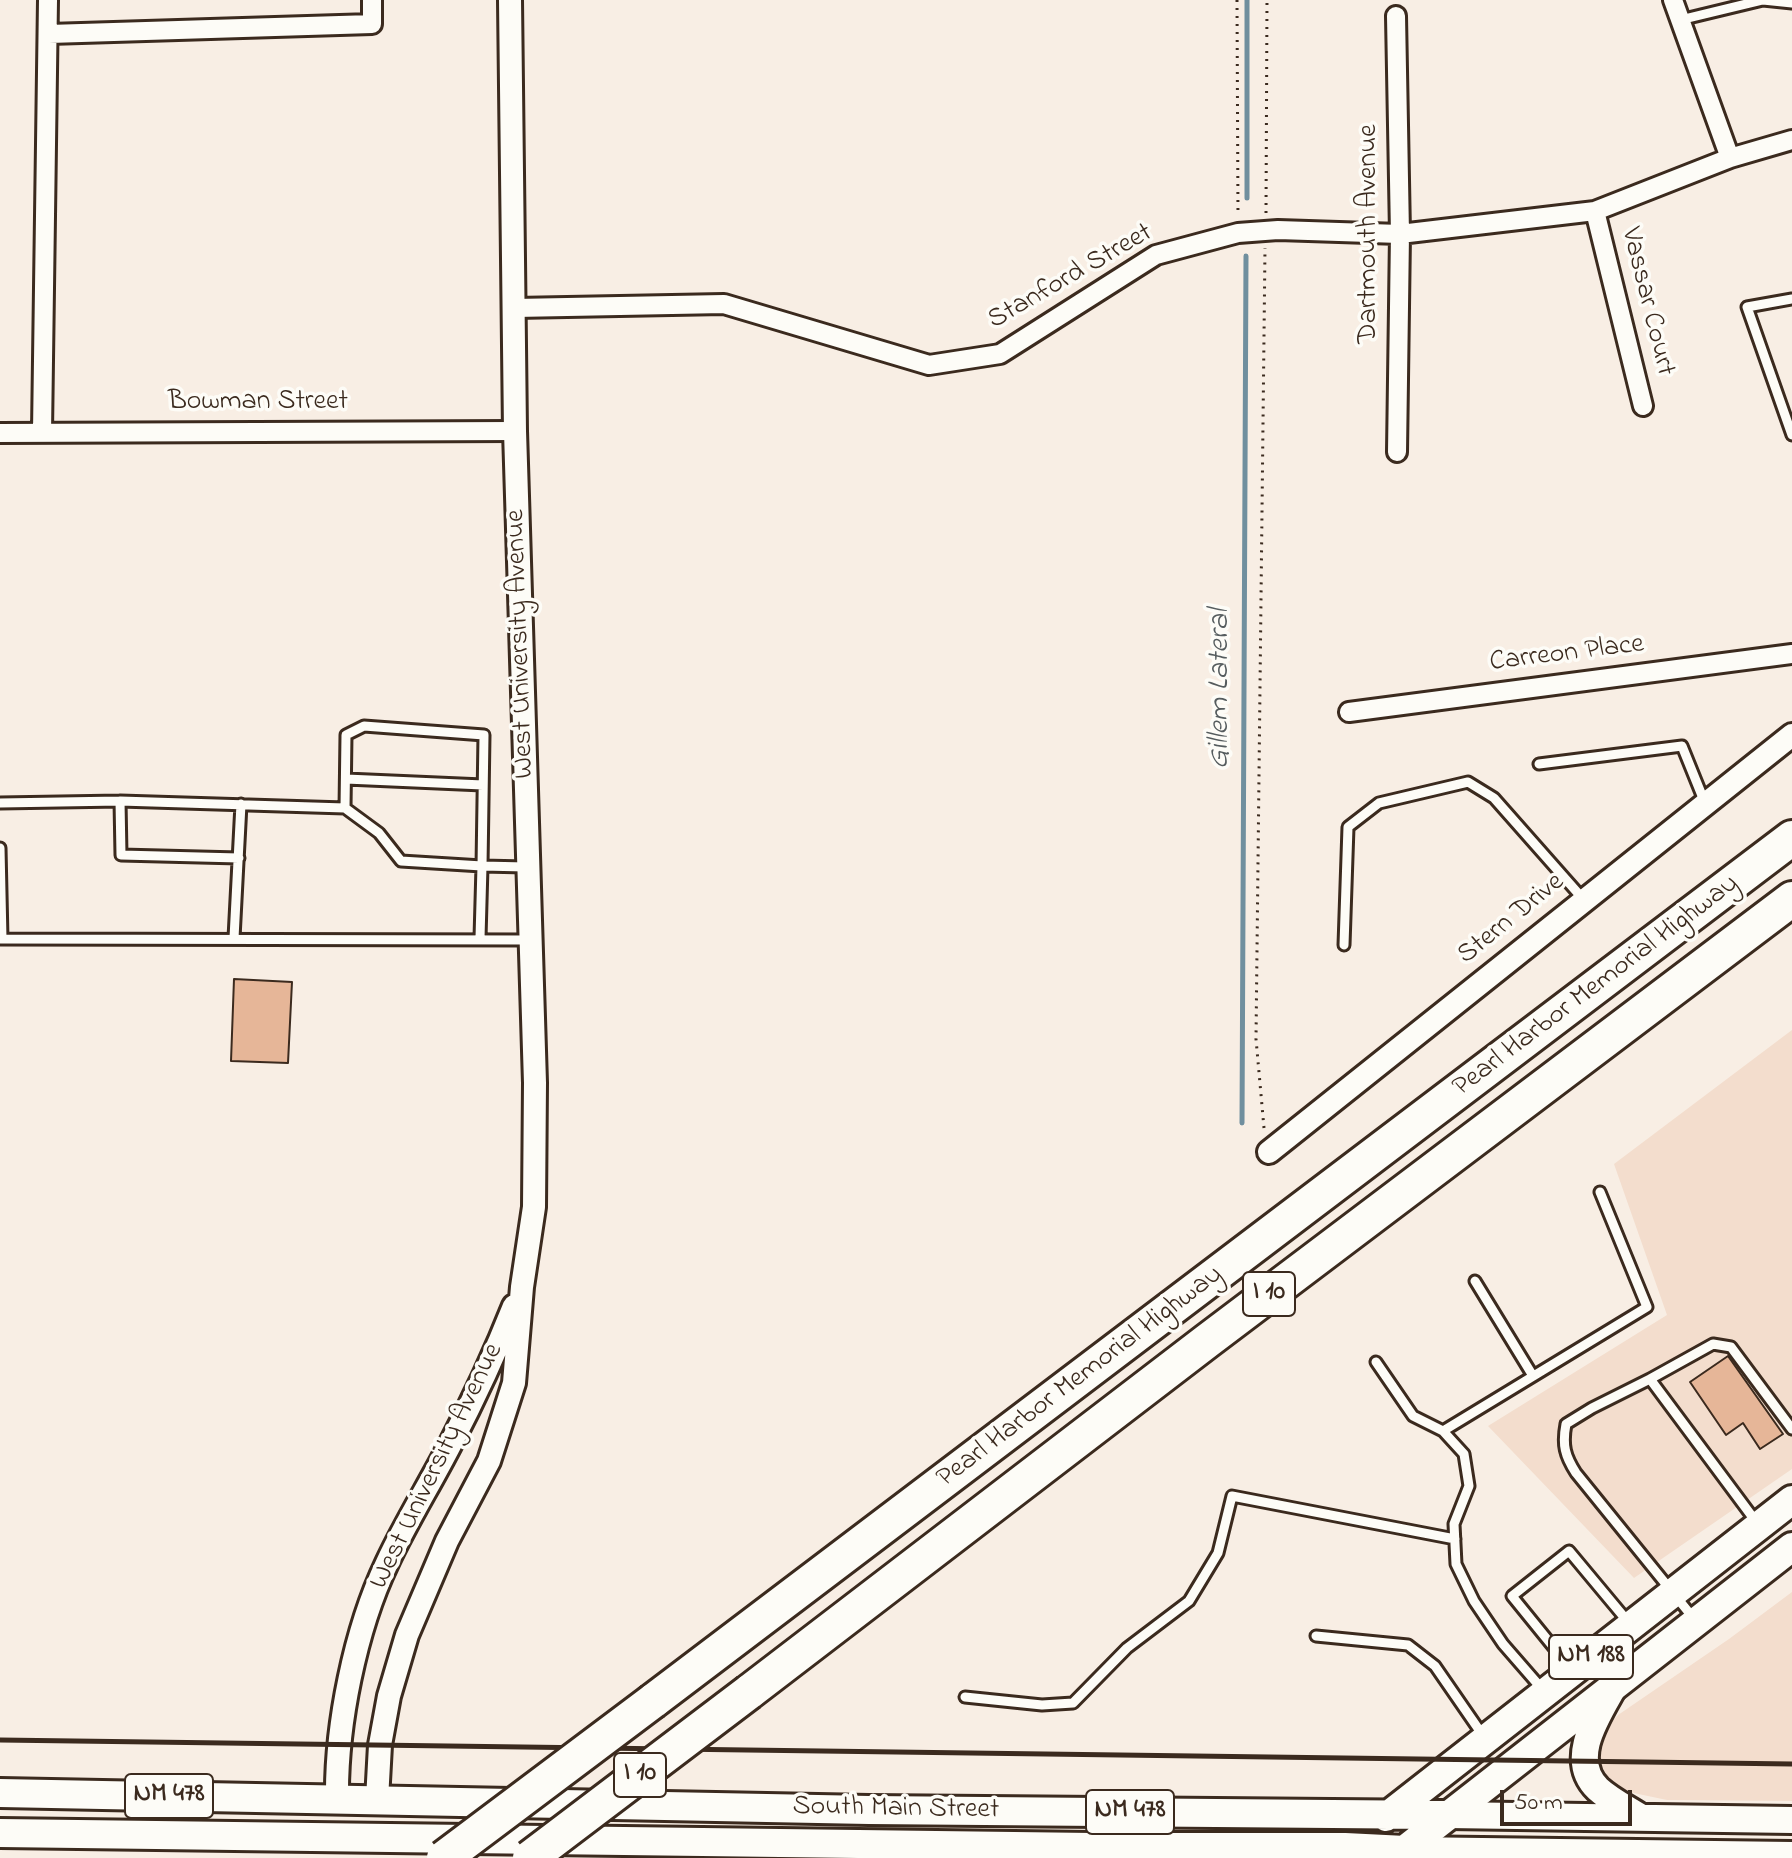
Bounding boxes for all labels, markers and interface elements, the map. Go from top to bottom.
street label: Dartmouth Avenue [1353,124,1387,344]
street label: Stanford Street [983,217,1159,339]
street label: Vassar Court [1611,224,1681,380]
street label: Bowman Street [168,386,348,420]
street label: West University Avenue [501,509,543,779]
water label: Gillem Lateral [1204,609,1240,769]
street label: Carreon Place [1488,629,1646,681]
street label: Stern Drive [1452,867,1572,973]
street label: Pearl Harbor Memorial Highway [1447,869,1747,1105]
street label: Pearl Harbor Memorial Highway [931,1260,1231,1496]
road number: I 10 [1243,1272,1295,1316]
street label: West University Avenue [364,1339,512,1595]
road number: NM 188 [1549,1635,1633,1679]
road number: I 10 [614,1753,666,1797]
road number: NM 478 [125,1774,213,1818]
scale bar [1504,1774,1636,1824]
text: 50 m [1514,1786,1563,1821]
road number: NM 478 [1086,1790,1174,1834]
street label: South Main Street [792,1791,1000,1829]

